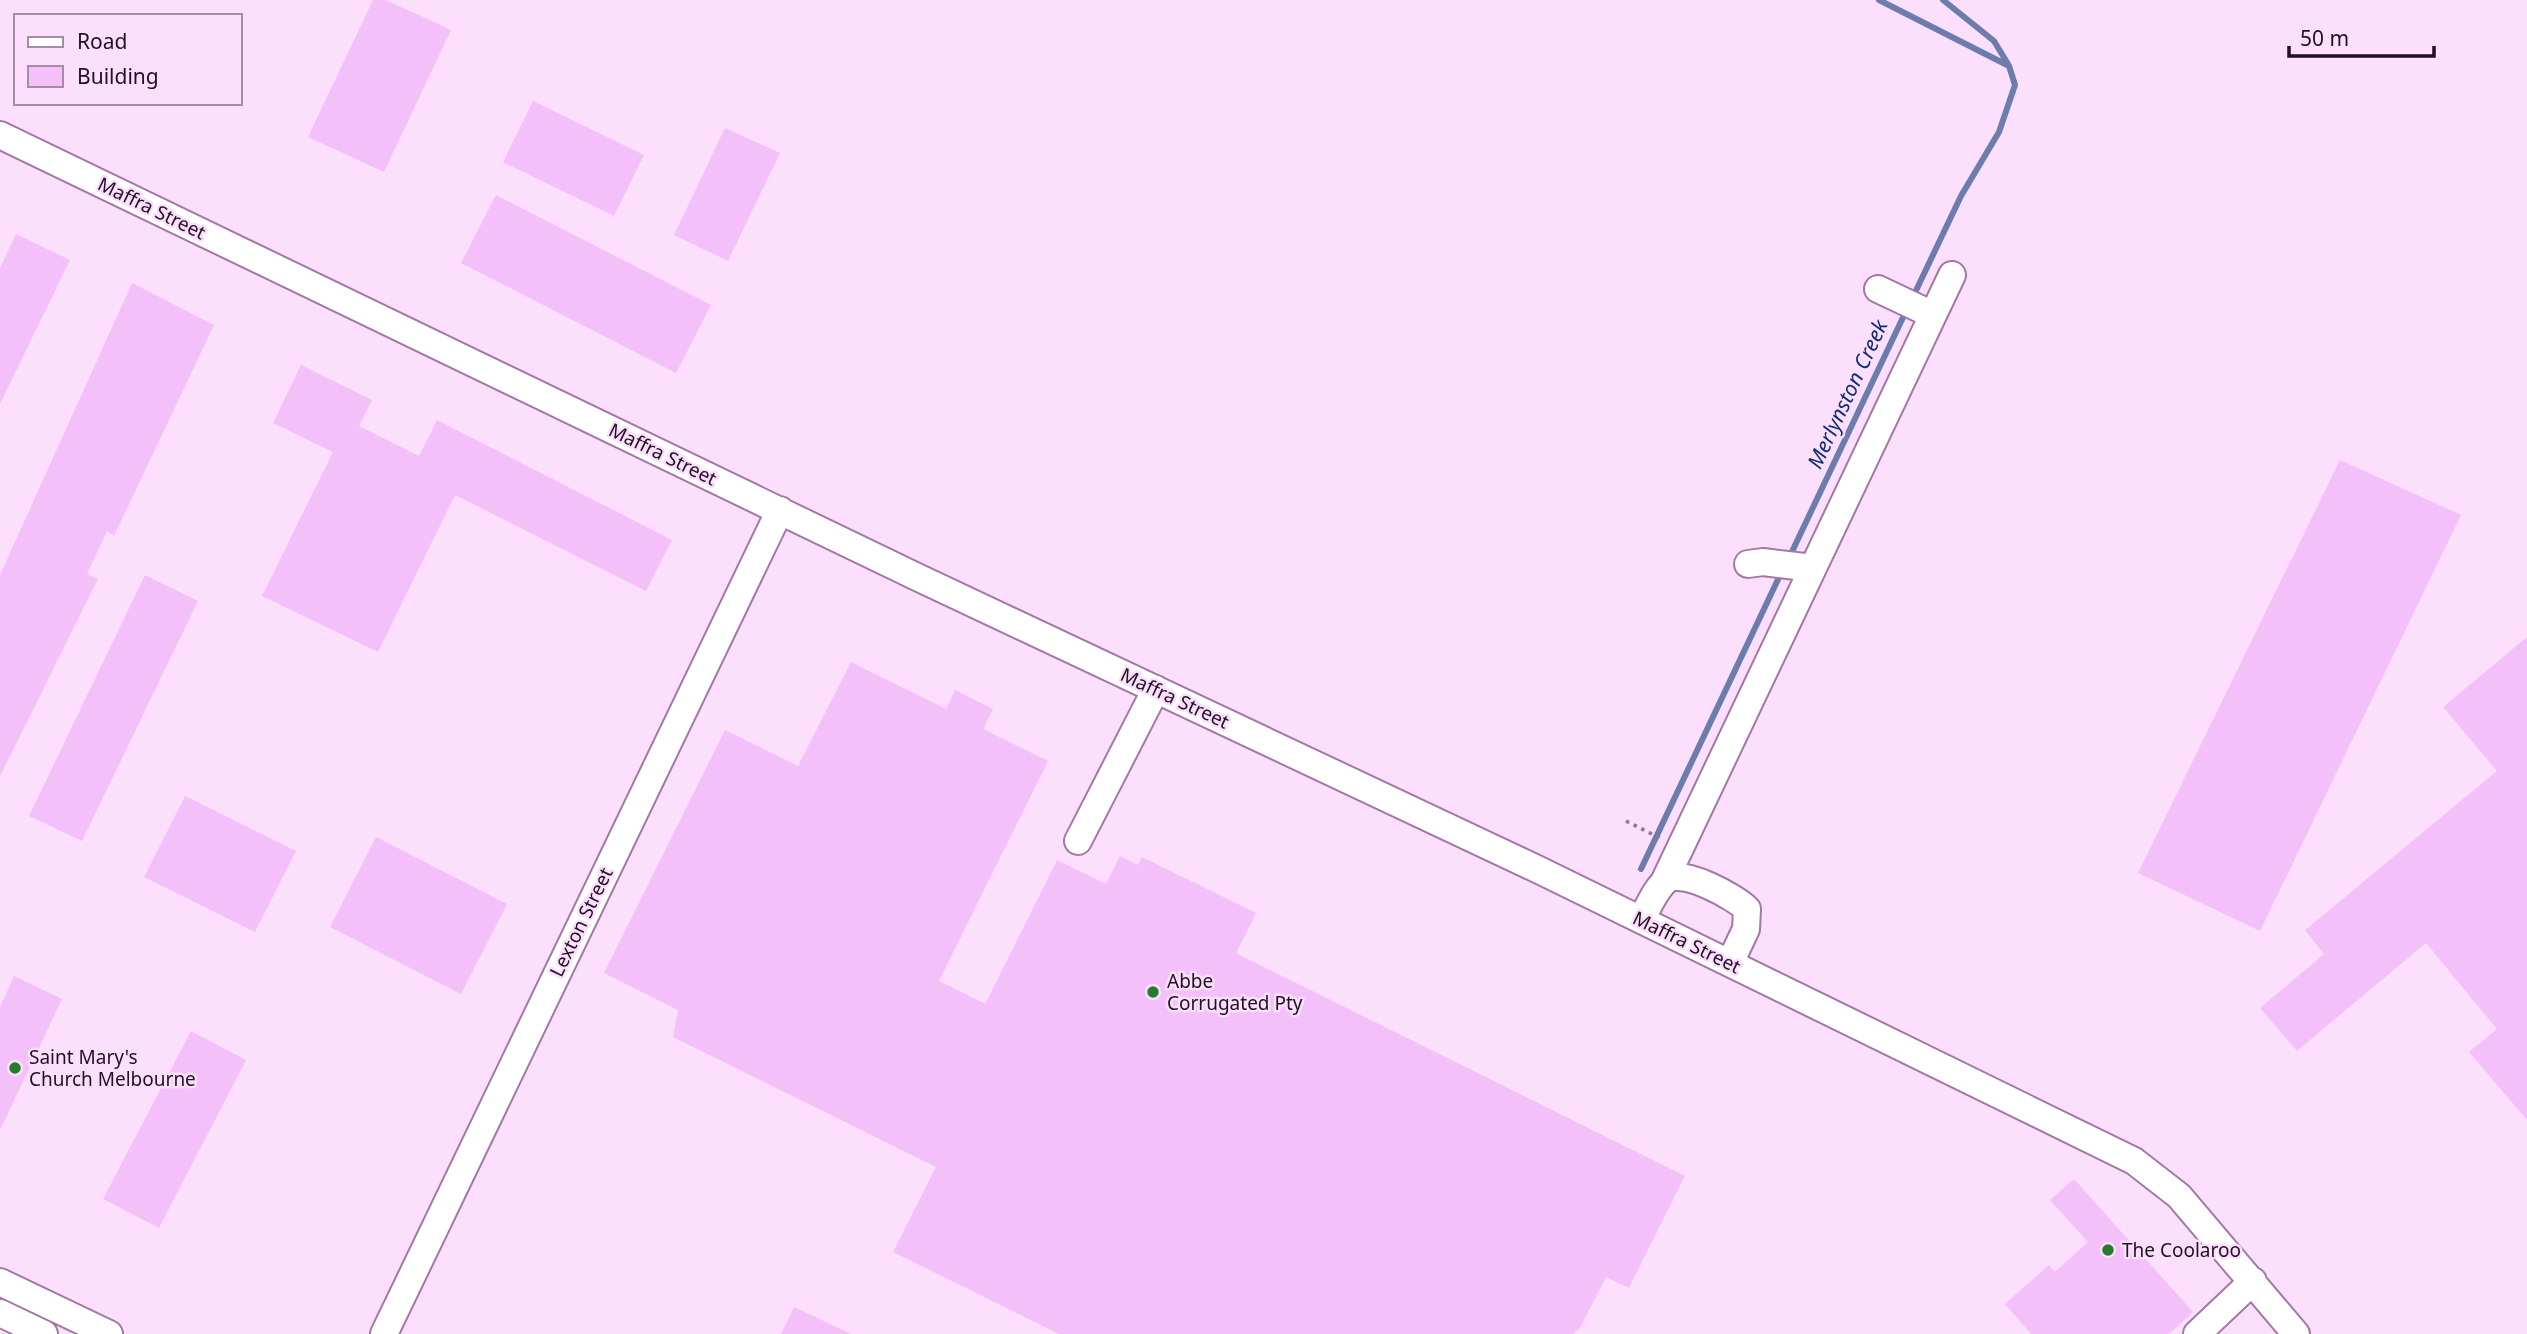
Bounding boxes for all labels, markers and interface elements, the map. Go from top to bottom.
legend [14,14,242,105]
scale bar [2289,14,2434,58]
text: 50 m [2300,24,2349,52]
text: Road [77,27,127,55]
text: Building [77,62,159,90]
street label: Maffra Street [94,171,210,245]
water label: Merlynston Creek [1800,314,1894,473]
street label: Maffra Street [605,417,721,491]
street label: Maffra Street [1116,661,1234,735]
street label: Lexton Street [543,863,619,981]
street label: Maffra Street [1629,905,1745,979]
place label: Abbe Corrugated Pty [1167,968,1303,1016]
marker: Abbe Corrugated Pty [1145,984,1161,1000]
place label: Saint Mary's Church Melbourne [29,1044,196,1092]
marker: Saint Mary's Church Melbourne [7,1060,23,1076]
place label: The Coolaroo [2122,1237,2241,1263]
marker: The Coolaroo [2100,1242,2116,1258]

